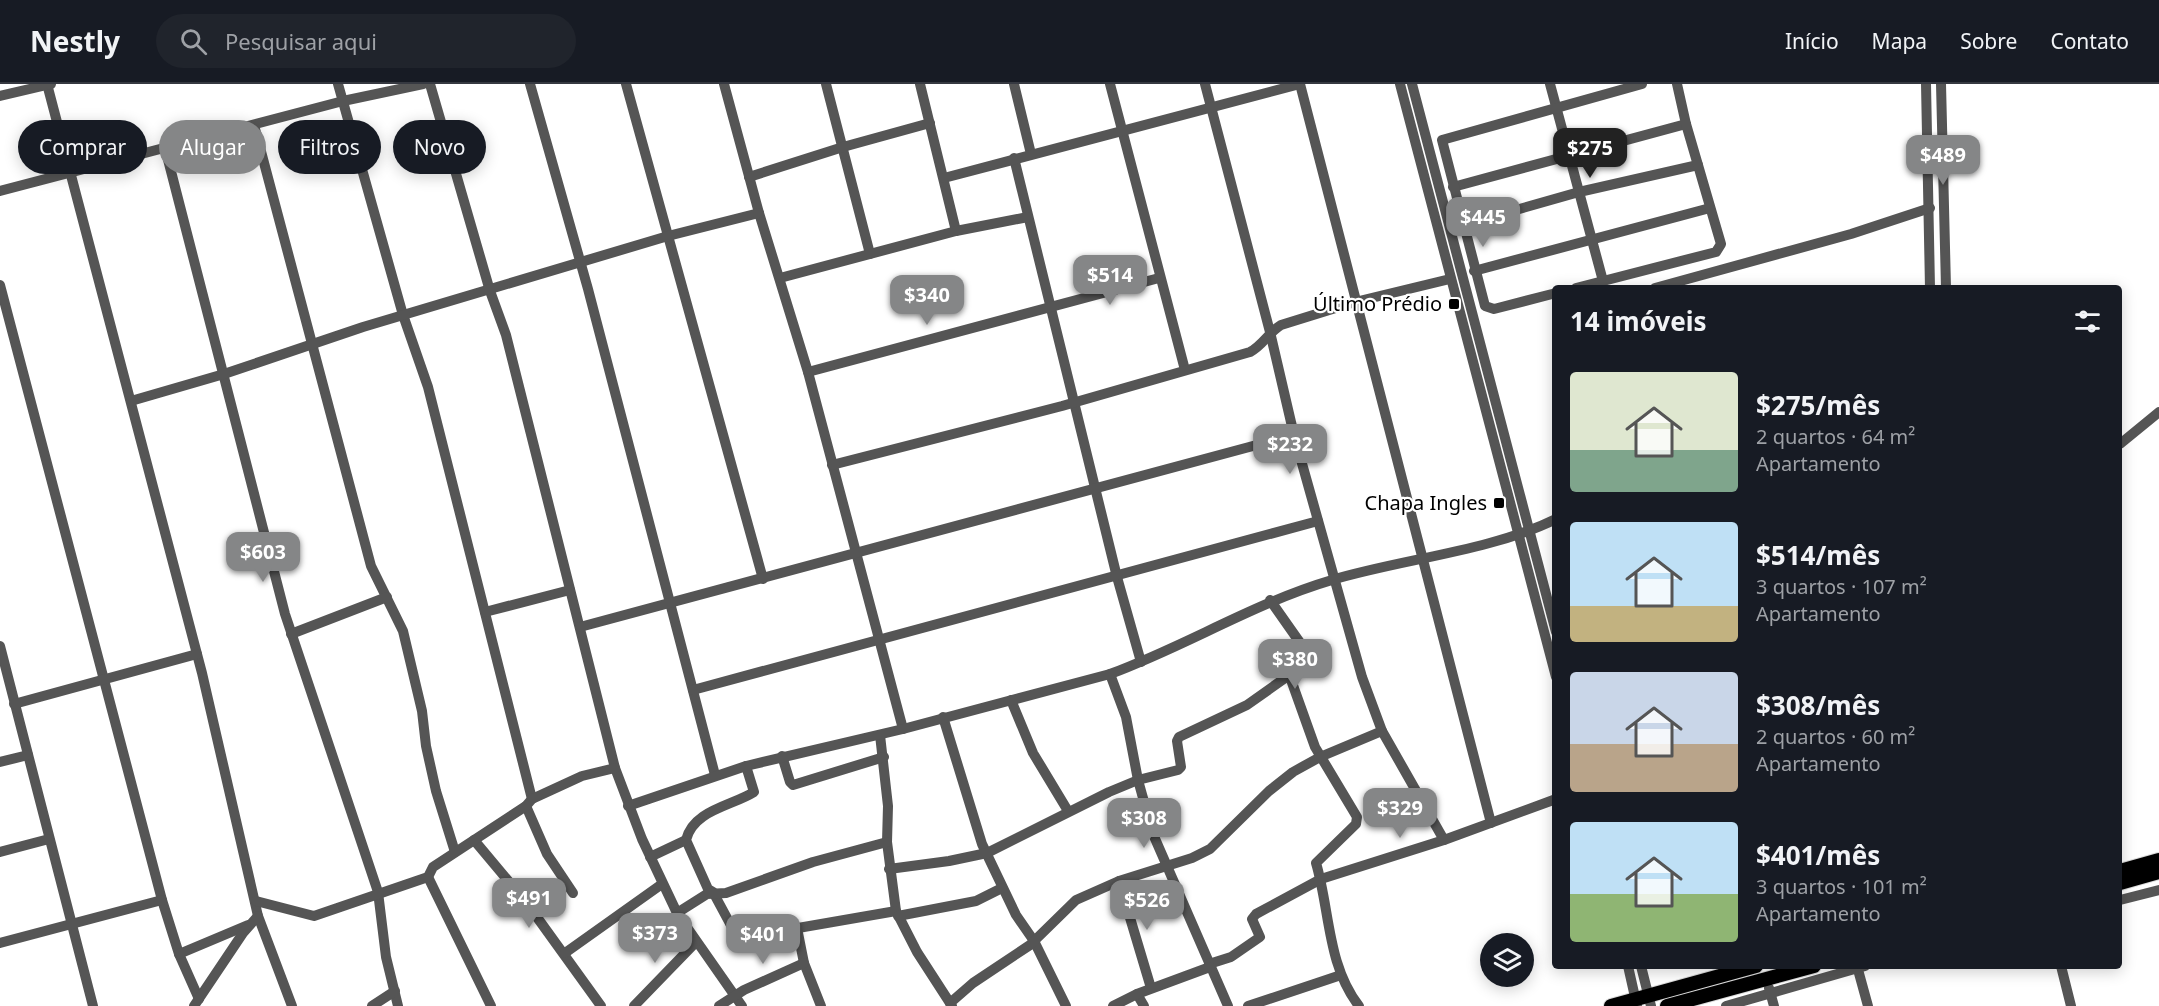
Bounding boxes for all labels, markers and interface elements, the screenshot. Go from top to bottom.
search box [156,14,576,68]
text: Nestly [30,22,120,60]
icon: search [177,25,210,58]
text: Pesquisar aqui [225,26,377,56]
text: Início [1785,27,1839,55]
text: Mapa [1872,27,1927,55]
text: Sobre [1960,27,2017,55]
text: Contato [2050,27,2129,55]
chip: Comprar [18,120,147,174]
chip: Alugar [159,120,266,174]
chip: Filtros [278,120,381,174]
chip: Novo [393,120,486,174]
pin: $275 [1554,128,1626,179]
text: $275 [1567,134,1613,161]
pin: $489 [1907,135,1979,186]
text: $489 [1920,141,1966,168]
pin: $445 [1447,197,1519,248]
text: $445 [1460,203,1506,230]
pin: $514 [1074,255,1146,306]
text: $514 [1087,261,1133,288]
pin: $340 [891,275,963,326]
text: $340 [904,281,950,308]
place label: Último Prédio [1313,290,1442,317]
marker: Último Prédio [1447,297,1461,311]
text: 14 imóveis [1570,303,1707,339]
icon: filters [2071,305,2104,338]
text: $275/mês [1756,387,1880,423]
icon: home [1618,396,1690,468]
text: 2 quartos · 64 m² [1756,423,1915,450]
pin: $232 [1254,424,1326,475]
text: $232 [1267,430,1313,457]
text: Apartamento [1756,450,1881,477]
place label: Chapa Ingles [1365,489,1487,516]
marker: Chapa Ingles [1492,496,1506,510]
pin: $603 [227,532,299,583]
text: $514/mês [1756,537,1880,573]
text: $603 [240,538,286,565]
icon: home [1618,546,1690,618]
text: 3 quartos · 107 m² [1756,573,1927,600]
text: Apartamento [1756,600,1881,627]
pin: $380 [1259,639,1331,690]
text: $380 [1272,645,1318,672]
text: $308/mês [1756,687,1880,723]
icon: home [1618,696,1690,768]
text: 2 quartos · 60 m² [1756,723,1915,750]
text: Apartamento [1756,750,1881,777]
pin: $329 [1364,788,1436,839]
text: $329 [1377,794,1423,821]
pin: $308 [1108,798,1180,849]
text: $308 [1121,804,1167,831]
text: $401/mês [1756,837,1880,873]
icon: home [1618,846,1690,918]
text: 3 quartos · 101 m² [1756,873,1927,900]
pin: $491 [493,878,565,929]
pin: $526 [1111,880,1183,931]
text: $491 [506,884,552,911]
text: $526 [1124,886,1170,913]
text: Apartamento [1756,900,1881,927]
pin: $373 [619,913,691,964]
pin: $401 [727,914,799,965]
text: $373 [632,919,678,946]
text: $401 [740,920,786,947]
map controls [1480,933,1534,987]
button: layers [1480,933,1534,987]

